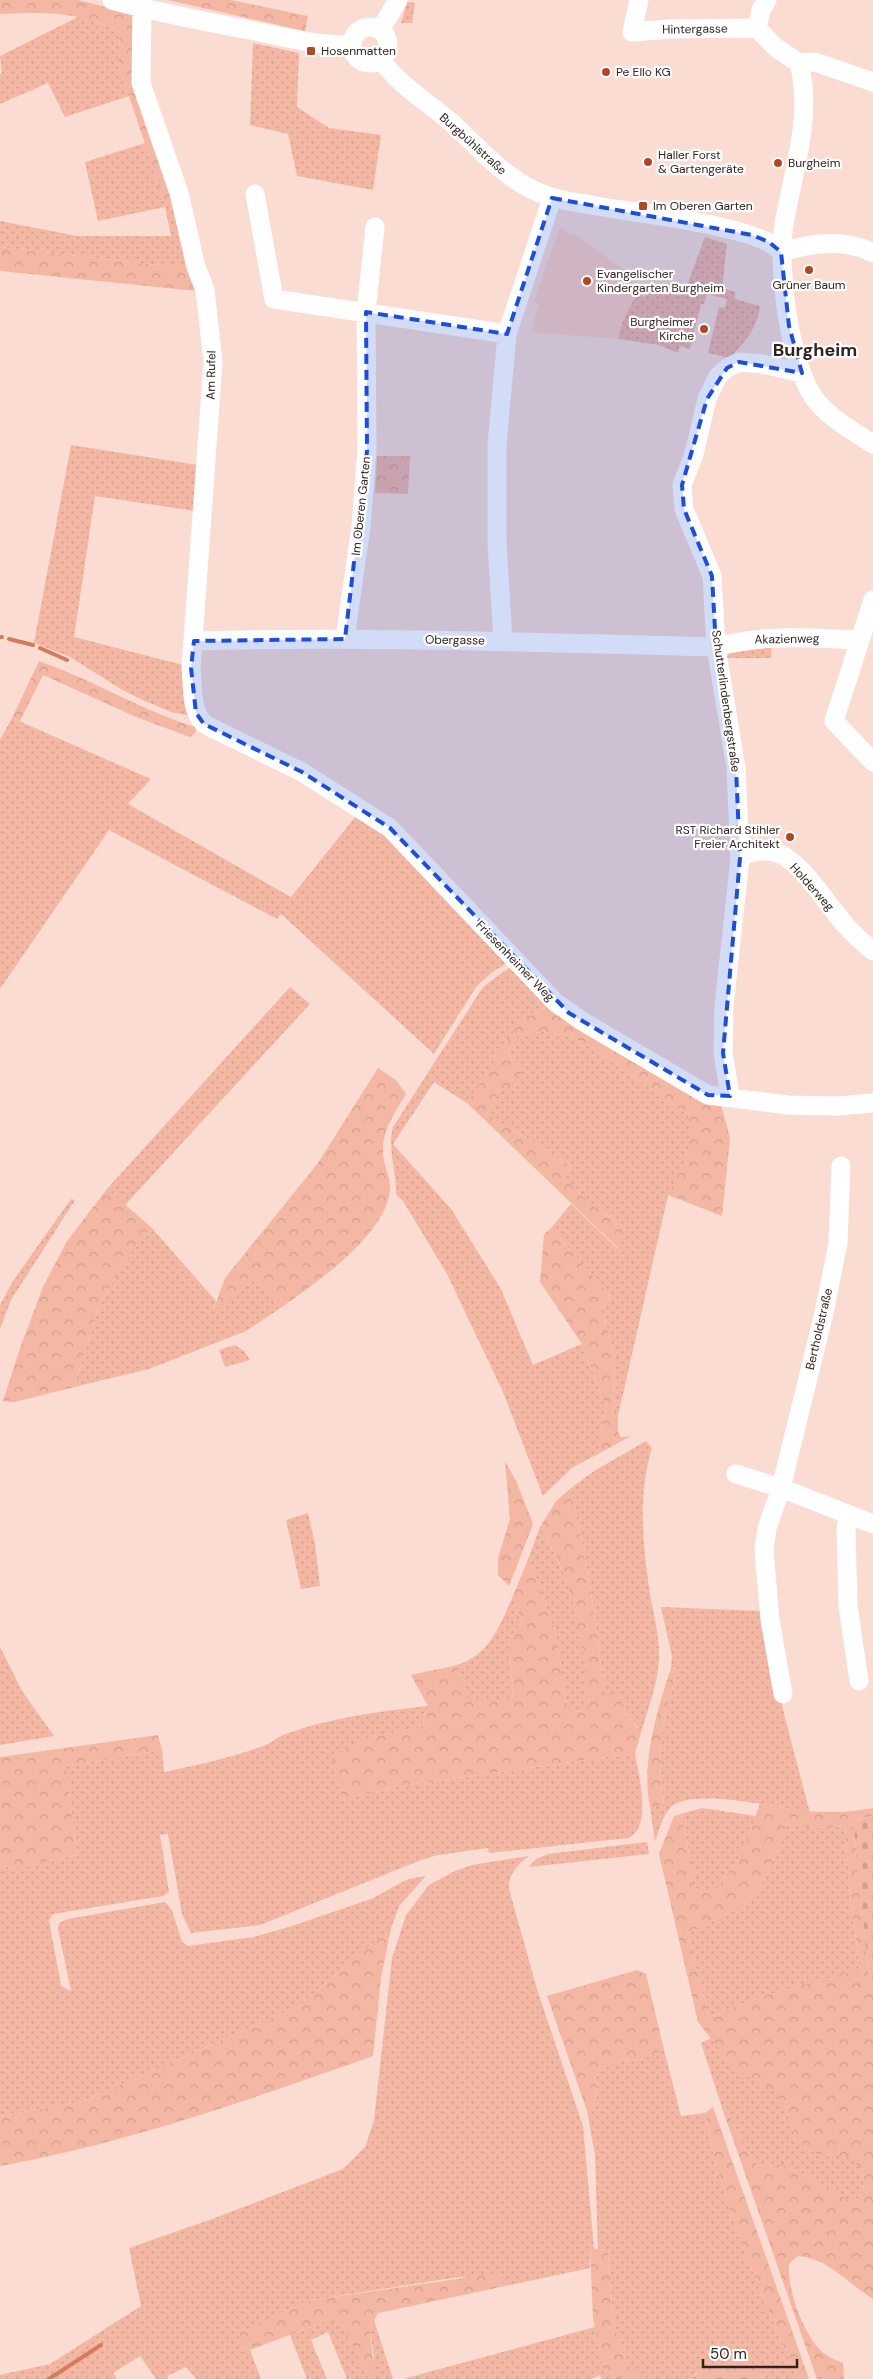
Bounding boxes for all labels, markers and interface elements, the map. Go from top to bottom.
street label: Hintergasse [662,20,728,38]
place label: Hosenmatten [321,43,396,59]
marker: Hosenmatten [305,45,317,57]
place label: Pe Ello KG [616,64,671,80]
marker: Pe Ello KG [600,66,612,78]
street label: Burgbühlstraße [436,110,510,179]
place label: Haller Forst & Gartengeräte [658,147,744,177]
place label: Burgheim [788,155,840,171]
marker: Haller Forst & Gartengeräte [642,156,654,168]
marker: Burgheim [772,157,784,169]
place label: Im Oberen Garten [653,198,753,214]
marker: Im Oberen Garten [637,200,649,212]
marker: Grüner Baum [803,264,815,276]
place label: Evangelischer Kindergarten Burgheim [597,266,724,296]
marker: Evangelischer Kindergarten Burgheim [581,275,593,287]
place label: Grüner Baum [772,277,846,293]
place label: Burgheimer Kirche [630,314,695,344]
marker: Burgheimer Kirche [698,323,710,335]
district label: Burgheim [773,338,857,362]
street label: Am Rufel [203,350,219,400]
street label: Im Oberen Garten [348,455,374,556]
street label: Schutterlindenbergstraße [708,629,744,773]
street label: Akazienweg [754,630,820,648]
street label: Obergasse [425,631,485,649]
place label: RST Richard Stihler Freier Architekt [676,822,781,852]
marker: RST Richard Stihler Freier Architekt [784,831,796,843]
street label: Holderweg [786,860,838,915]
street label: Friesenheimer Weg [472,917,558,1005]
street label: Bertholdstraße [802,1286,836,1371]
scale bar [703,2336,797,2368]
text: 50 m [710,2344,747,2364]

